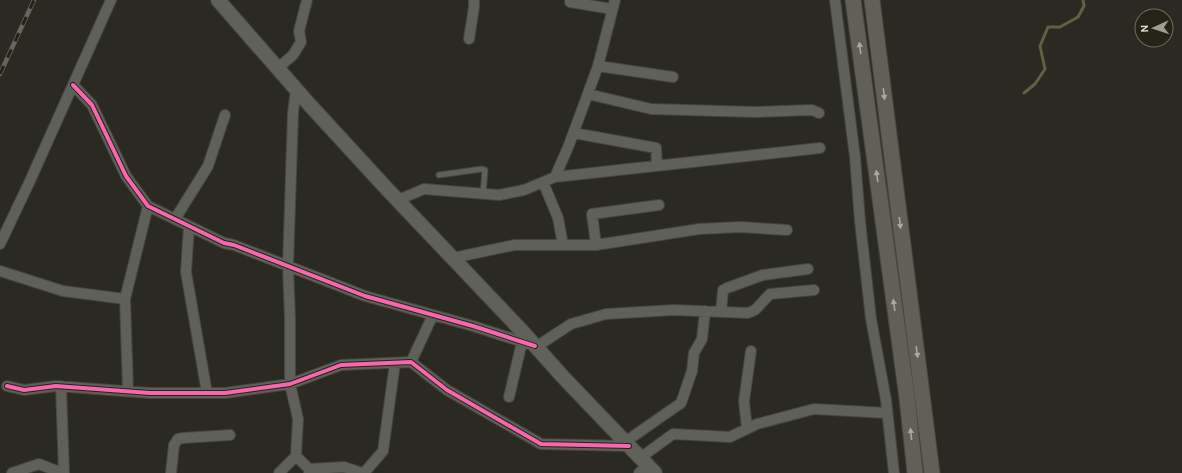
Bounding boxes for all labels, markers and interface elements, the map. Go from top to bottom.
north arrow [1134,8,1174,48]
text: N [1139,24,1150,33]
one-way arrow [857,42,863,54]
one-way arrow [881,88,887,100]
one-way arrow [874,170,880,183]
one-way arrow [896,217,903,229]
one-way arrow [891,299,897,311]
one-way arrow [914,346,920,358]
one-way arrow [907,428,914,440]

